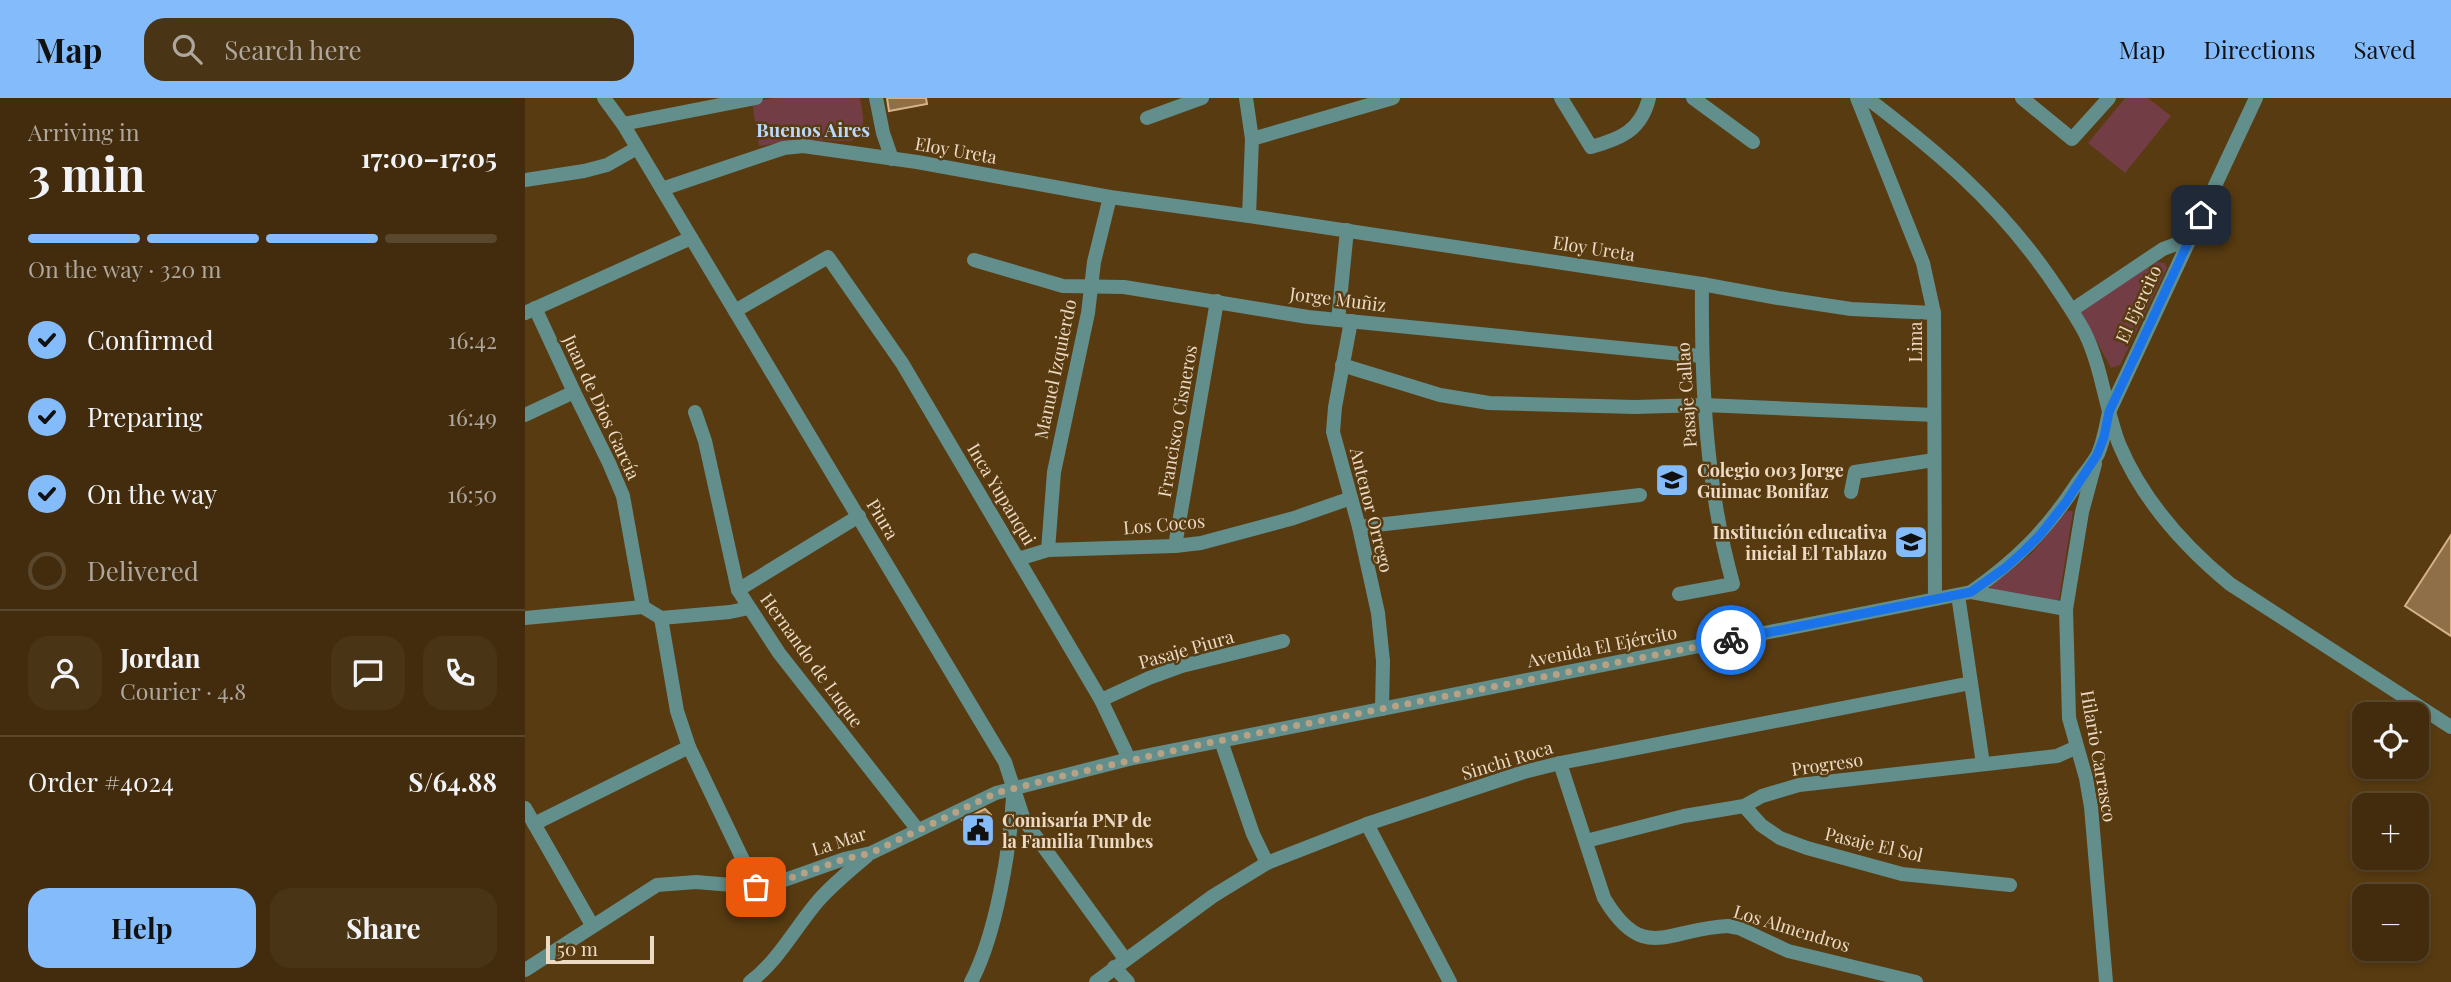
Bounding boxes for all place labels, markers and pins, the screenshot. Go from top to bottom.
pin [2171,185,2231,245]
place label: Colegio 003 Jorge Guimac Bonifaz [1697,458,1844,503]
school or university icon: Colegio 003 Jorge Guimac Bonifaz [1653,461,1691,499]
place label: Institución educativa inicial El Tablazo [1712,520,1888,565]
school or university icon: Institución educativa inicial El Tablazo [1892,523,1930,561]
place label: Comisaría PNP de la Familia Tumbes [1002,808,1153,853]
public building icon: Comisaría PNP de la Familia Tumbes [959,811,997,849]
pin [726,857,786,917]

